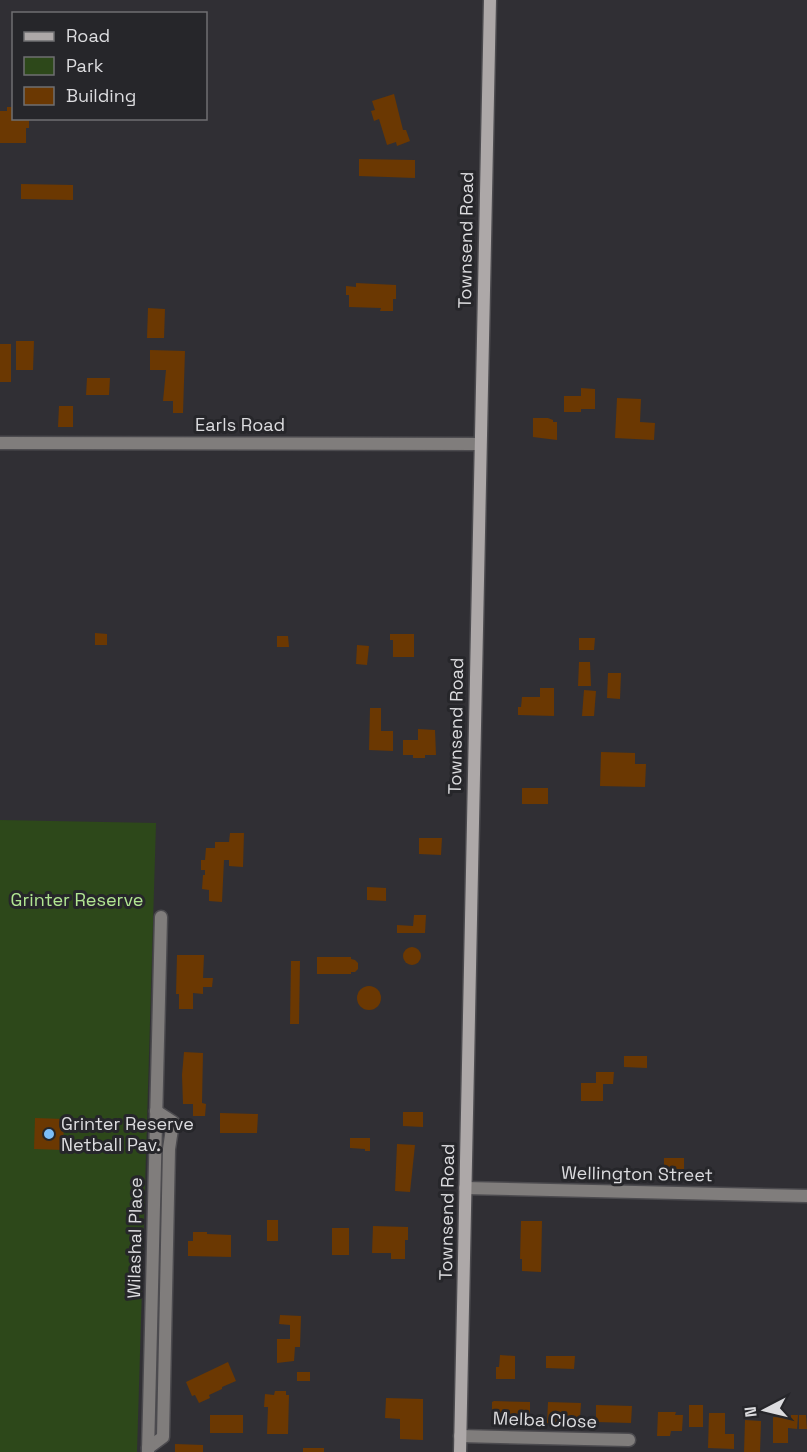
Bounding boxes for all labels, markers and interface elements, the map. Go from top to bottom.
legend [12,12,207,120]
text: Road [66,24,110,47]
text: Park [66,54,104,77]
text: Building [66,84,136,107]
street label: Townsend Road [453,171,478,309]
street label: Earls Road [195,413,285,436]
street label: Townsend Road [443,657,468,795]
park label: Grinter Reserve [11,888,143,911]
place label: Grinter Reserve Netball Pav. [61,1112,194,1156]
marker: Grinter Reserve Netball Pav. [42,1127,56,1141]
street label: Townsend Road [434,1143,459,1281]
street label: Wellington Street [561,1161,713,1186]
street label: Wilashal Place [122,1177,147,1299]
north arrow [735,1380,795,1440]
text: N [740,1405,762,1418]
street label: Melba Close [492,1406,598,1433]

